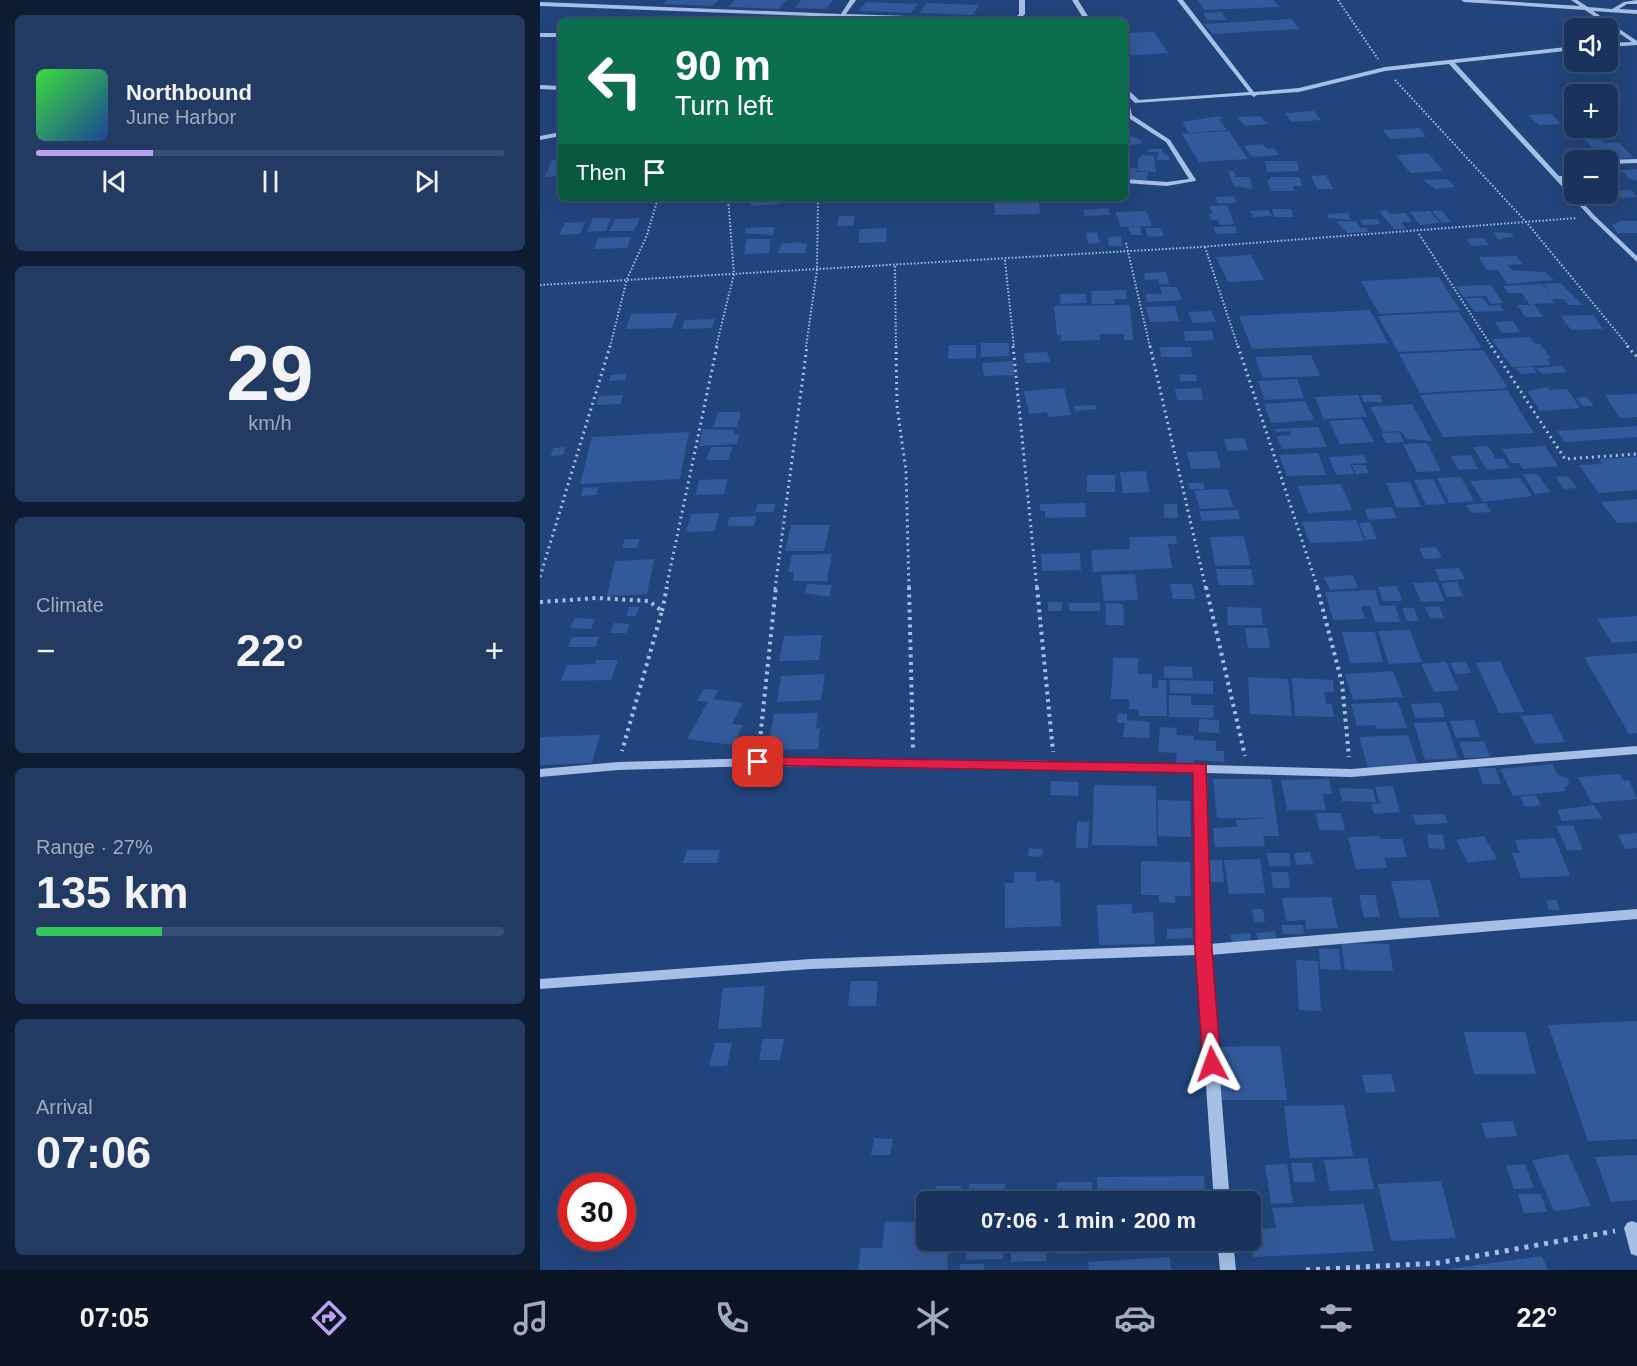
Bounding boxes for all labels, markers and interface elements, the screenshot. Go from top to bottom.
map controls [1564,18,1618,204]
button: sound [1564,18,1618,72]
icon: left [576,42,654,120]
text: 90 m [675,42,771,89]
text: Northbound [126,80,252,105]
button: + [1564,84,1618,138]
text: Turn left [675,91,773,121]
text: June Harbor [126,106,236,128]
button: − [1564,150,1618,204]
icon: arrive [638,156,671,189]
text: Then [576,160,626,185]
icon: previous [98,165,131,198]
icon: pause [254,165,287,198]
icon: next [410,165,443,198]
text: 29 [227,329,313,417]
text: km/h [248,412,292,434]
text: Climate [36,594,104,616]
text: 22° [236,625,304,676]
text: − [36,632,55,669]
text: + [485,632,504,669]
pin [732,736,783,787]
icon: arrive [741,745,774,778]
text: Range · 27% [36,836,153,858]
text: 135 km [36,867,189,918]
position arrow [1180,1032,1244,1096]
text: Arrival [36,1096,93,1118]
text: 07:06 [36,1127,151,1178]
speed limit sign: 30 [558,1173,636,1251]
text: 07:06 · 1 min · 200 m [981,1208,1196,1233]
icon: directions [308,1297,350,1339]
icon: music [510,1297,552,1339]
icon: phone [711,1297,753,1339]
icon: climate [912,1297,954,1339]
icon: car [1114,1297,1156,1339]
icon: filters [1315,1297,1357,1339]
text: 07:05 [80,1303,149,1333]
text: 22° [1516,1303,1557,1333]

